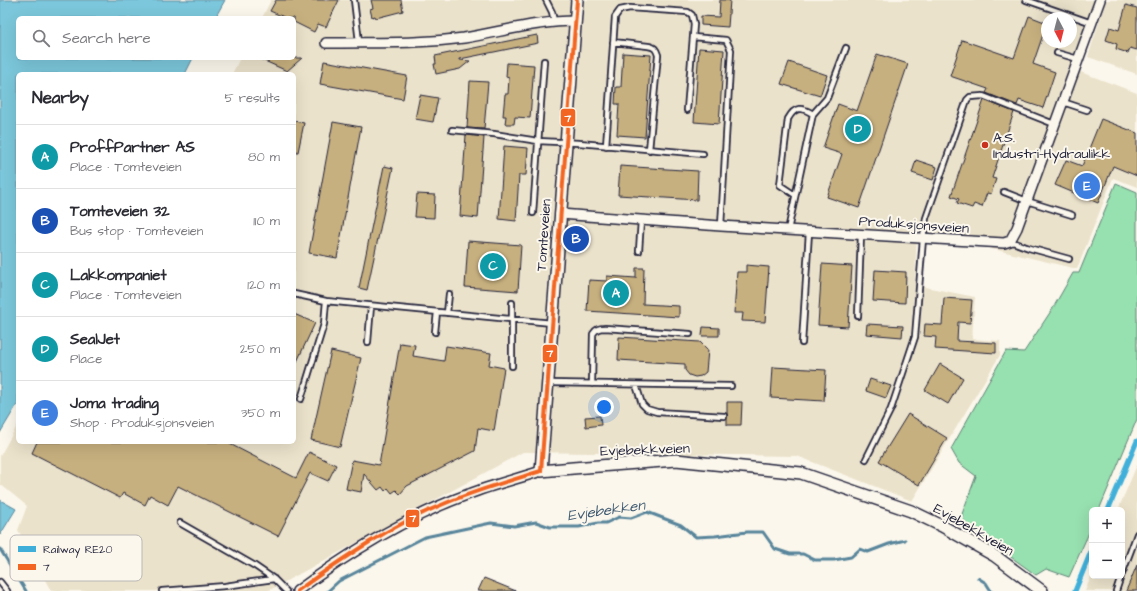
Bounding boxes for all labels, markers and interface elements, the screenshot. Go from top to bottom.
north arrow [1041,12,1077,48]
search box [16,16,296,60]
icon: search [30,27,52,49]
text: Search here [62,28,151,49]
text: Nearby [32,86,89,110]
text: 5 results [224,89,280,107]
line badge: 7 [560,108,576,127]
text: 7 [564,111,572,126]
pin: D [845,114,871,144]
place label: A.S. Industri-Hydraulikk [993,128,1111,164]
text: ProffPartner AS [70,137,195,158]
marker: A.S. Industri-Hydraulikk [980,140,990,150]
text: A [41,148,49,166]
text: 80 m [248,148,280,166]
text: Place · Tomteveien [70,158,182,176]
pin: E [1074,171,1100,201]
street label: Tomteveien [532,198,556,272]
text: Tomteveien 32 [70,201,170,222]
street label: Produksjonsveien [858,211,970,239]
text: B [40,212,50,230]
text: 110 m [253,212,280,230]
text: Bus stop · Tomteveien [70,222,203,240]
pin: B [563,224,589,254]
pin: C [480,251,506,281]
text: Lakkompaniet [70,265,167,286]
text: C [40,276,50,294]
text: 120 m [247,276,280,294]
pin: A [603,278,629,308]
text: Place · Tomteveien [70,286,182,304]
text: SealJet [70,329,120,350]
text: D [41,340,49,358]
text: 250 m [240,340,280,358]
line badge: 7 [542,344,558,363]
text: 7 [546,346,554,361]
text: Place [70,350,102,368]
text: Joma trading [70,393,159,414]
your location [594,397,614,417]
text: E [41,404,49,422]
text: 350 m [241,404,280,422]
text: Shop · Produksjonsveien [70,414,214,432]
street label: Evjebekkveien [600,438,690,462]
water label: Evjebekken [566,494,648,526]
street label: Evjebekkveien [930,499,1017,561]
map controls [1089,507,1125,579]
button: + [1089,507,1125,543]
line badge: 7 [405,509,420,528]
text: 7 [409,511,417,526]
legend [10,535,142,581]
text: Railway RE20 [43,542,112,558]
button: − [1089,543,1125,579]
text: 7 [43,560,50,575]

